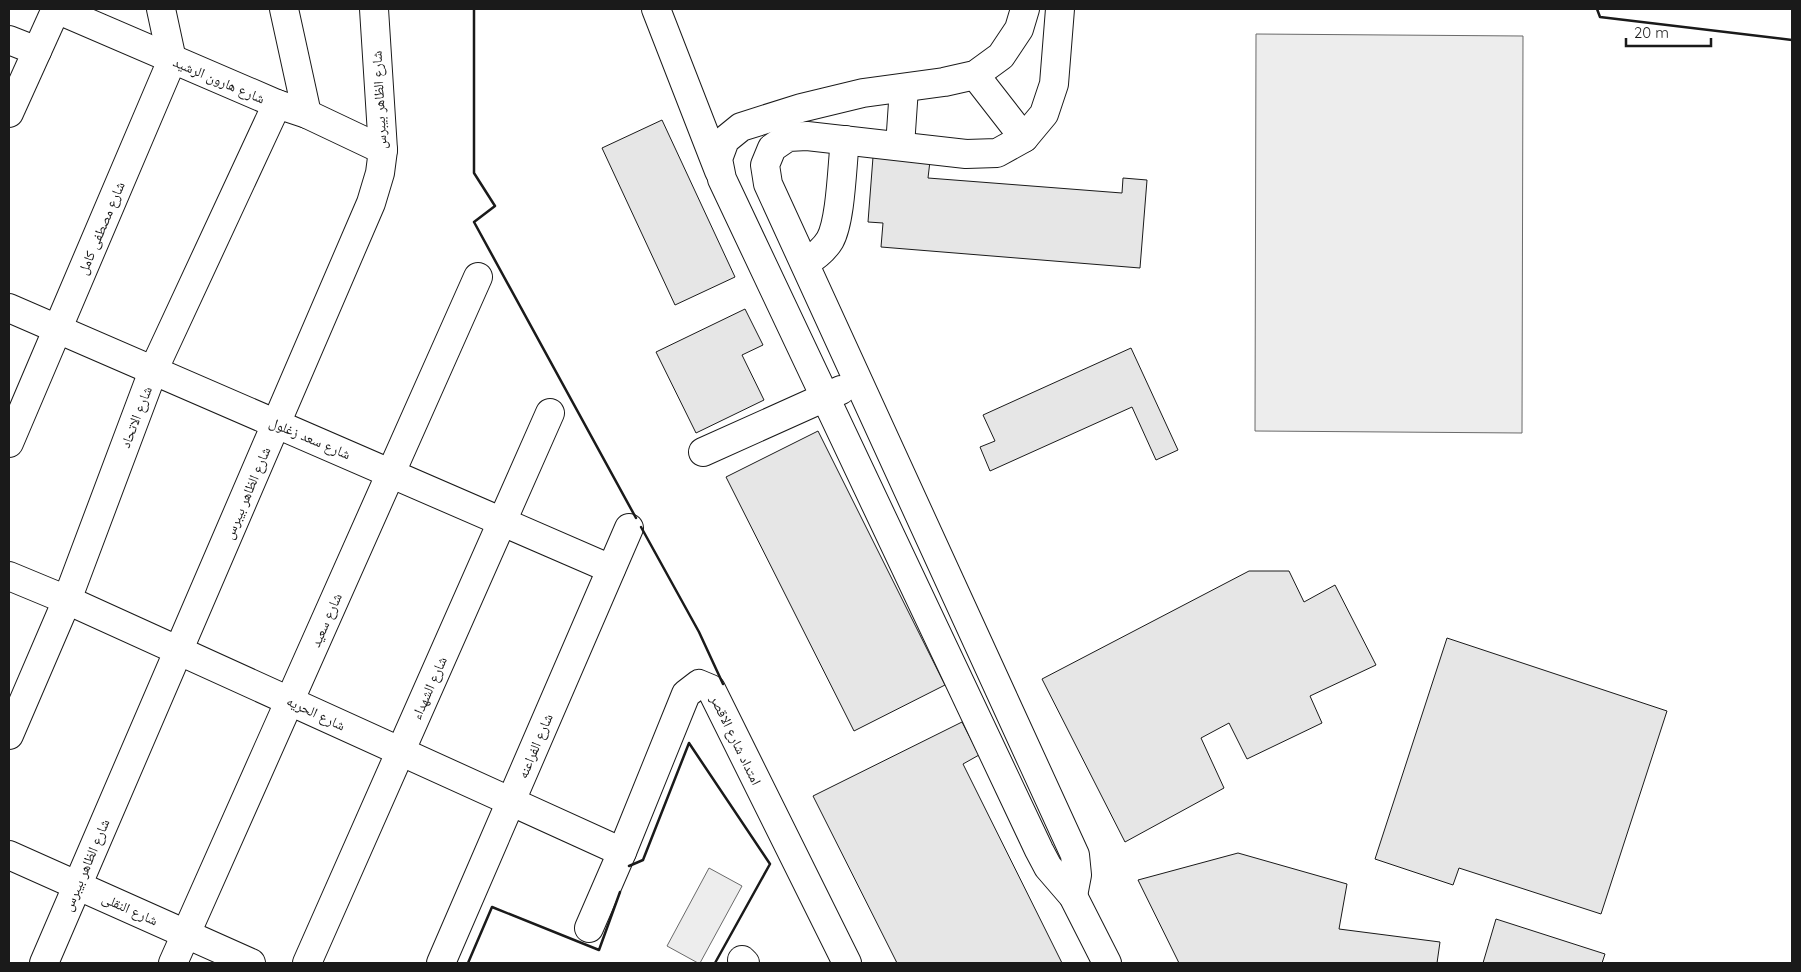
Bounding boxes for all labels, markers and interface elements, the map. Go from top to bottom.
scale bar [1626,15,1711,47]
text: 20 m [1634,23,1669,42]
street label: شارع الظاهر بيبرس [367,50,392,150]
street label: شارع هارون الرشيد [170,53,268,108]
street label: شارع مصطفى كامل [73,179,130,278]
street label: شارع الاتحاد [116,384,157,451]
street label: شارع سعد زغلول [266,413,353,464]
street label: شارع الظاهر بيبرس [219,444,275,542]
street label: شارع سعيد [306,590,347,650]
street label: شارع الشهداء [407,654,452,723]
street label: امتداد شارع الاقصر [705,691,766,788]
street label: شارع الحريه [283,692,348,735]
street label: شارع الفراعنه [513,711,558,781]
street label: شارع الظاهر بيبرس [58,816,114,914]
street label: شارع النقلى [99,889,161,930]

